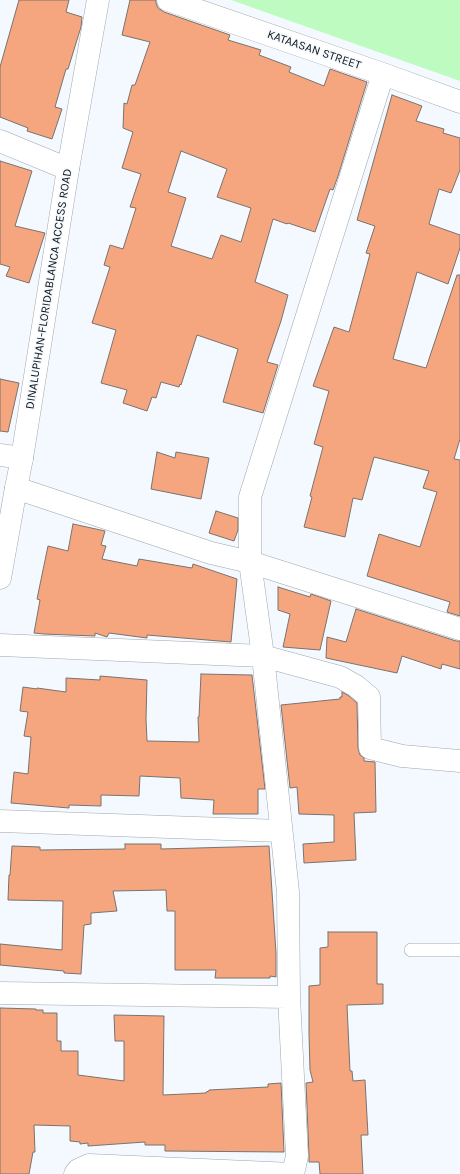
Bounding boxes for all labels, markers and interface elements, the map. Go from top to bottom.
street label: KATAASAN STREET [265,27,363,73]
street label: DINALUPIHAN-FLORIDABLANCA ACCESS ROAD [23,168,75,410]

